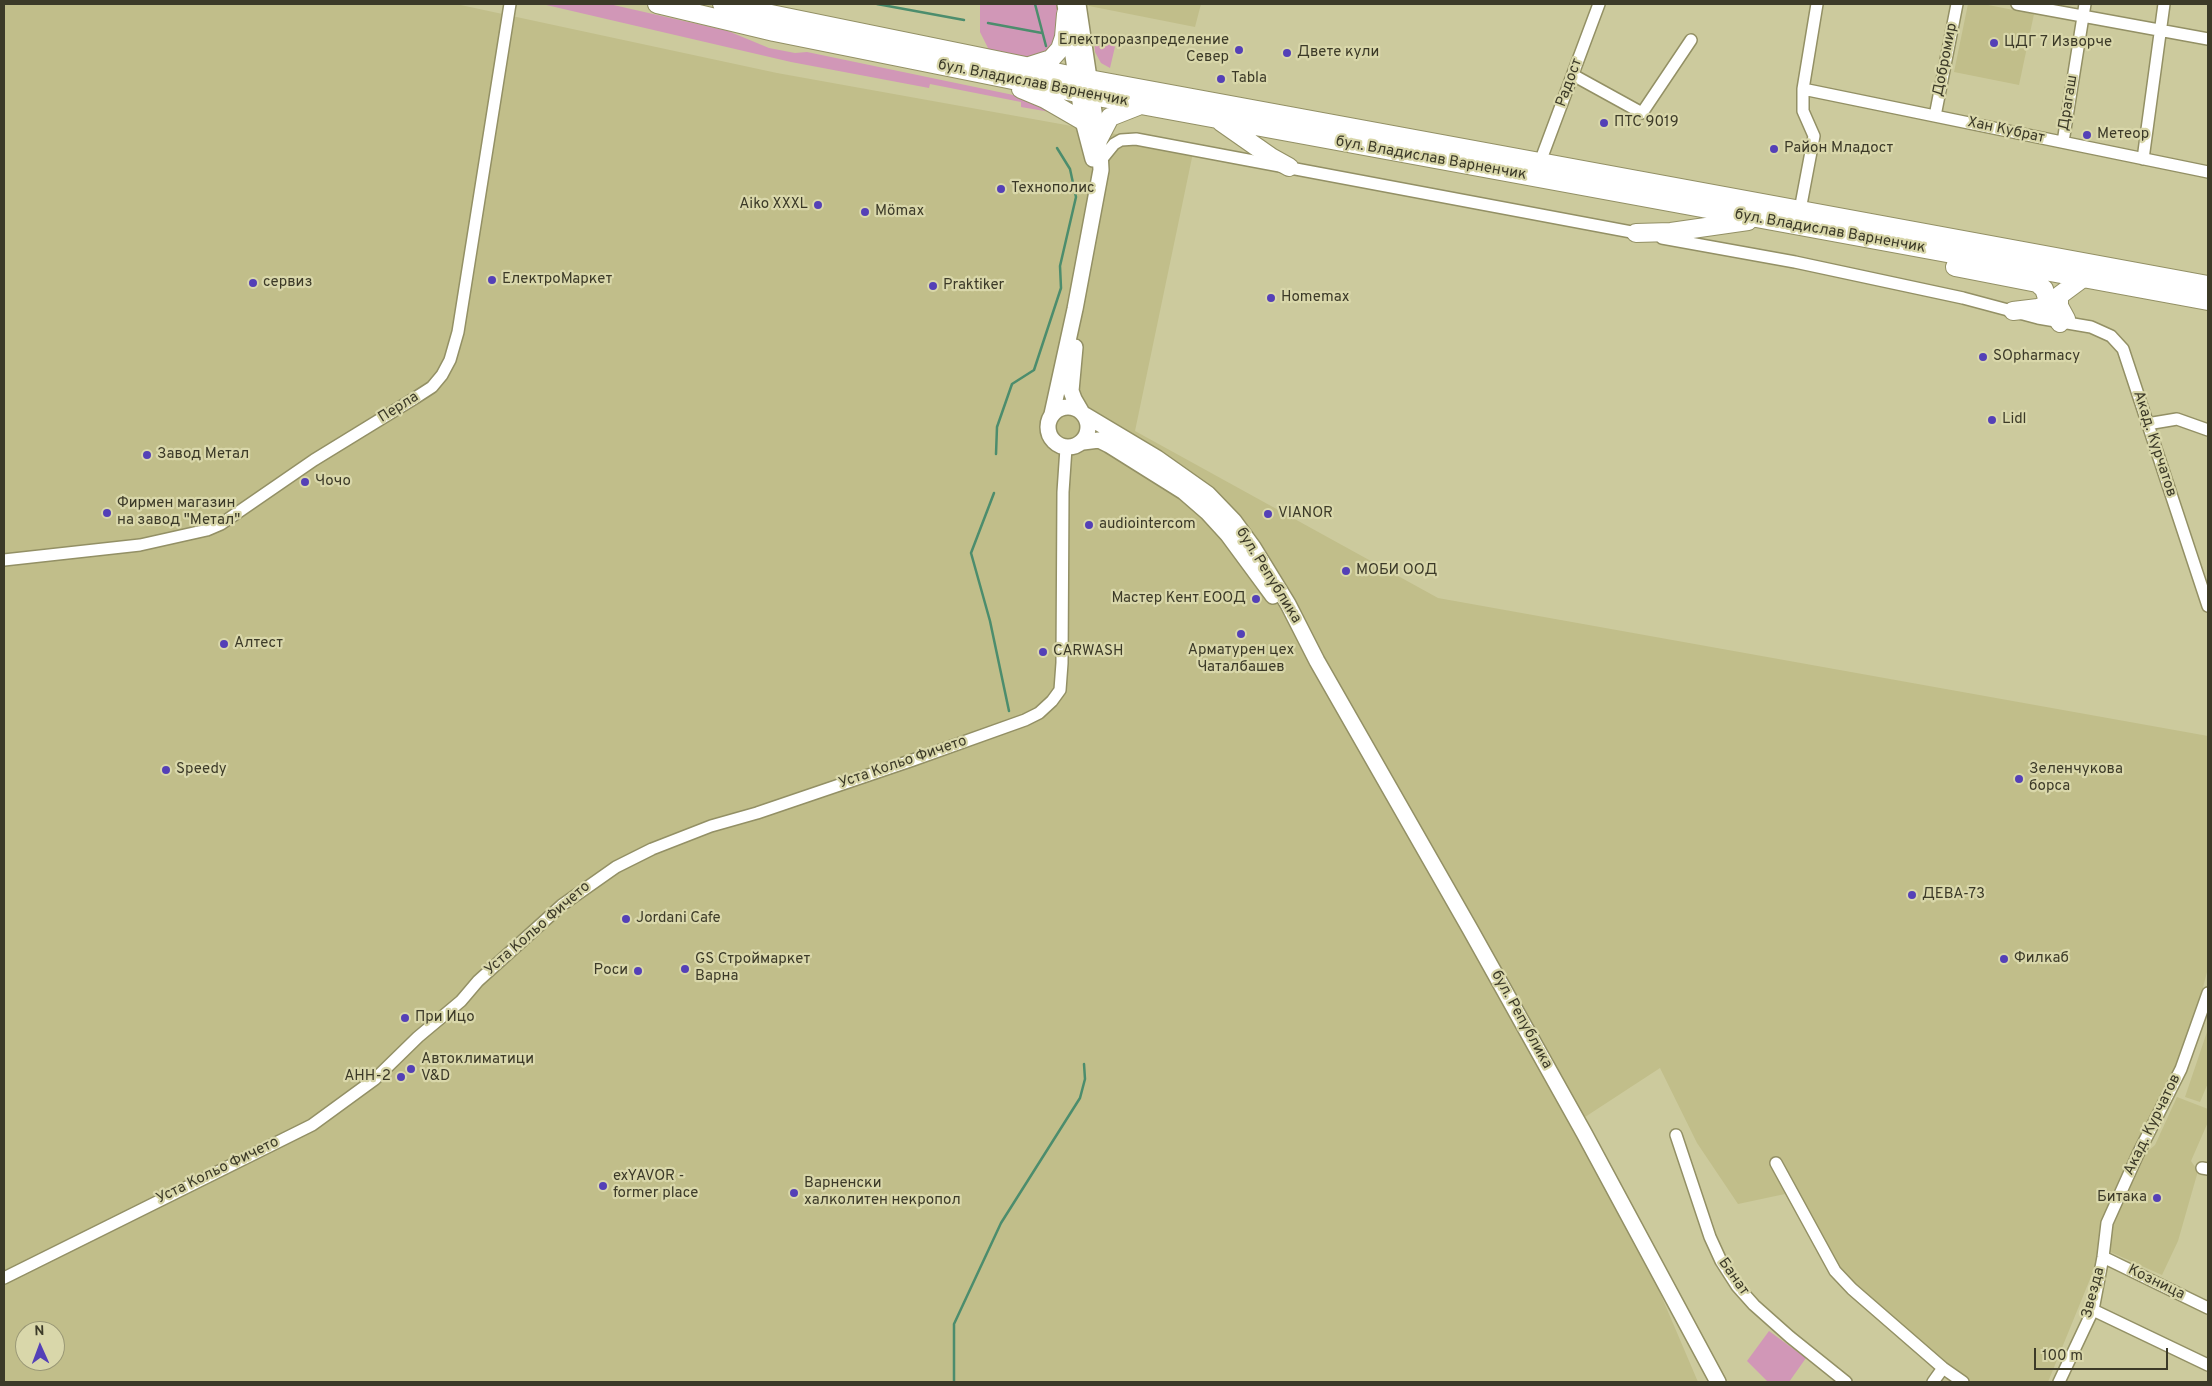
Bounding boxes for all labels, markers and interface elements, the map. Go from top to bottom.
street label: Добромир [1930,22,1962,98]
place label: Електроразпределение Север [1059,32,1229,67]
place label: ЦДГ 7 Изворче [2004,34,2112,52]
marker: ЦДГ 7 Изворче [1988,37,2000,49]
marker: Електроразпределение Север [1233,44,1245,56]
place label: Двете кули [1297,44,1379,62]
marker: Двете кули [1281,47,1293,59]
street label: Радост [1553,56,1587,110]
street label: бул. Владислав Варненчик [936,57,1130,111]
place label: Tabla [1231,70,1267,88]
marker: Tabla [1215,73,1227,85]
street label: Драгаш [2056,74,2082,132]
place label: ПТС 9019 [1614,114,1679,132]
street label: Хан Кубрат [1966,114,2046,148]
marker: ПТС 9019 [1598,117,1610,129]
place label: Метеор [2097,126,2149,144]
marker: Метеор [2081,129,2093,141]
street label: бул. Владислав Варненчик [1334,133,1528,185]
place label: Район Младост [1784,140,1893,158]
marker: Район Младост [1768,143,1780,155]
place label: Технополис [1011,180,1095,198]
marker: Технополис [995,183,1007,195]
place label: Aiko XXXL [739,196,808,214]
marker: Aiko XXXL [812,199,824,211]
place label: Mömax [875,203,924,221]
marker: Mömax [859,206,871,218]
street label: бул. Владислав Варненчик [1733,206,1927,258]
place label: ЕлектроМаркет [502,271,612,289]
place label: сервиз [263,274,312,292]
marker: ЕлектроМаркет [486,274,498,286]
marker: сервиз [247,277,259,289]
place label: Praktiker [943,277,1004,295]
marker: Praktiker [927,280,939,292]
place label: Homemax [1281,289,1350,307]
marker: Homemax [1265,292,1277,304]
place label: SOpharmacy [1993,348,2080,366]
marker: SOpharmacy [1977,351,1989,363]
street label: Перла [376,389,422,427]
street label: Акад. Курчатов [2128,389,2180,499]
place label: Lidl [2002,411,2027,429]
marker: Lidl [1986,414,1998,426]
place label: Завод Метал [157,446,249,464]
marker: Завод Метал [141,449,153,461]
place label: Чочо [315,473,351,491]
marker: Чочо [299,476,311,488]
place label: Фирмен магазин на завод "Метал" [117,495,240,530]
place label: VIANOR [1278,505,1333,523]
marker: Фирмен магазин на завод "Метал" [101,507,113,519]
marker: VIANOR [1262,508,1274,520]
place label: audiointercom [1099,516,1196,534]
marker: audiointercom [1083,519,1095,531]
street label: бул. Република [1231,525,1305,627]
place label: МОБИ ООД [1356,562,1437,580]
marker: МОБИ ООД [1340,565,1352,577]
place label: Мастер Кент ЕООД [1111,590,1246,608]
marker: Мастер Кент ЕООД [1250,593,1262,605]
marker: Арматурен цех Чаталбашев [1235,628,1247,640]
place label: Алтест [234,635,283,653]
marker: Алтест [218,638,230,650]
place label: Арматурен цех Чаталбашев [1188,642,1294,677]
place label: CARWASH [1053,643,1123,661]
marker: CARWASH [1037,646,1049,658]
street label: Уста Кольо Фичето [837,733,969,793]
place label: Speedy [176,761,227,779]
place label: Зеленчукова борса [2029,761,2123,796]
marker: Speedy [160,764,172,776]
marker: Зеленчукова борса [2013,773,2025,785]
street label: Уста Кольо Фичето [482,878,594,980]
place label: ДЕВА-73 [1922,886,1985,904]
marker: ДЕВА-73 [1906,889,1918,901]
place label: Jordani Cafe [636,910,721,928]
marker: Jordani Cafe [620,913,632,925]
place label: Филкаб [2014,950,2069,968]
place label: GS Строймаркет Варна [695,951,810,986]
marker: Филкаб [1998,953,2010,965]
place label: Роси [594,962,628,980]
marker: GS Строймаркет Варна [679,963,691,975]
marker: Роси [632,965,644,977]
street label: бул. Република [1487,968,1555,1072]
place label: При Ицо [415,1009,475,1027]
marker: При Ицо [399,1012,411,1024]
place label: Автоклиматици V&D [421,1051,534,1086]
marker: Автоклиматици V&D [405,1063,417,1075]
place label: АНН-2 [344,1068,391,1086]
marker: АНН-2 [395,1071,407,1083]
street label: Акад. Курчатов [2121,1071,2185,1179]
street label: Уста Кольо Фичето [154,1134,282,1208]
place label: exYAVOR - former place [613,1168,698,1203]
place label: Варненски халколитен некропол [804,1175,961,1210]
marker: exYAVOR - former place [597,1180,609,1192]
marker: Варненски халколитен некропол [788,1187,800,1199]
place label: Битака [2097,1189,2147,1207]
marker: Битака [2151,1192,2163,1204]
street label: Банат [1714,1255,1752,1299]
street label: Козница [2125,1262,2187,1304]
street label: Звезда [2079,1266,2109,1320]
north arrow [15,1321,65,1371]
text: N [34,1323,45,1340]
scale bar [2037,1338,2171,1370]
text: 100 m [2042,1347,2083,1366]

